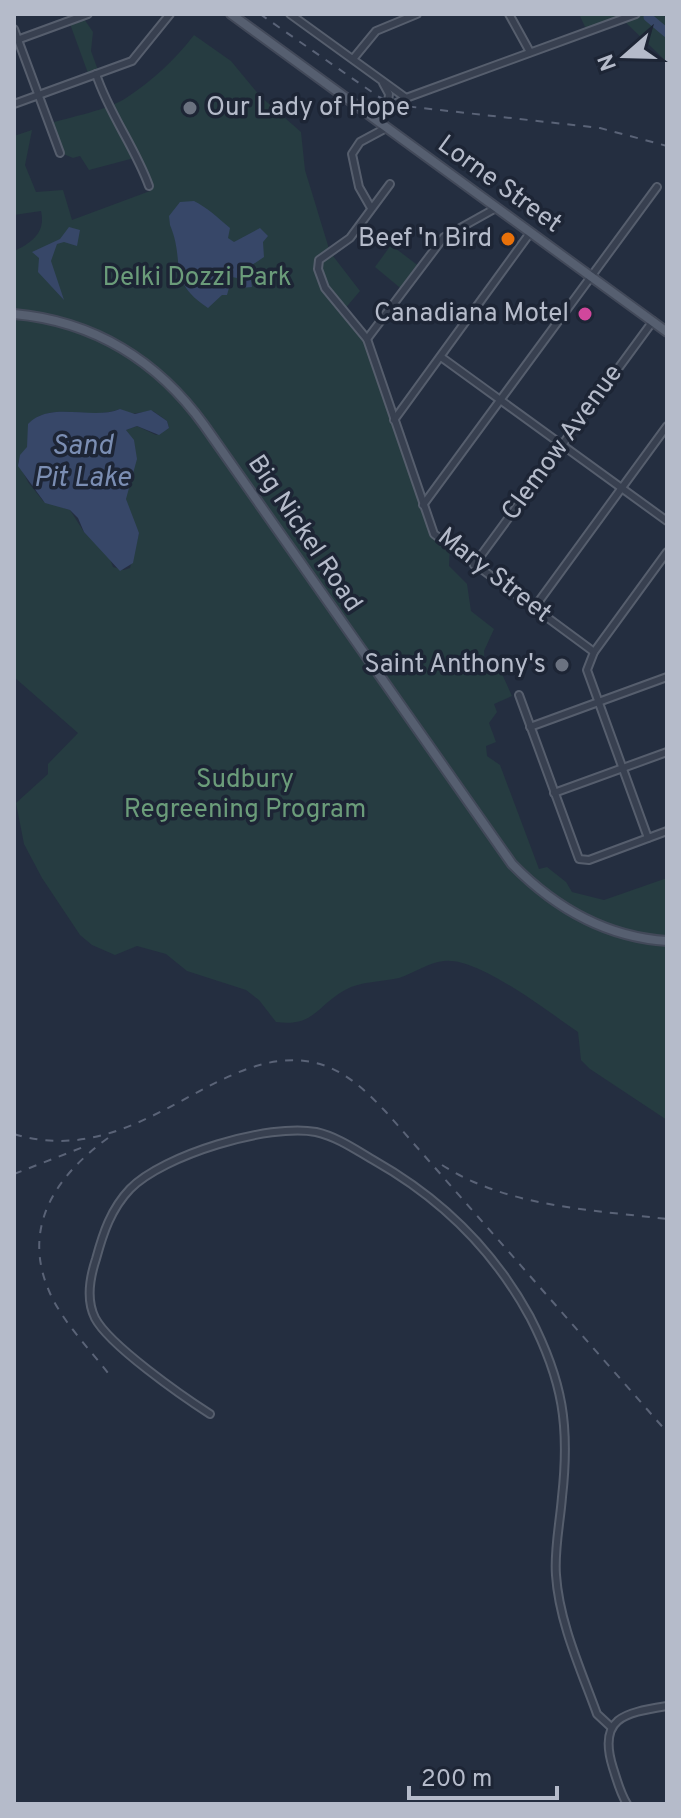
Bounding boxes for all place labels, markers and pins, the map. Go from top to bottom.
place label: Our Lady of Hope [206,92,410,125]
marker: Our Lady of Hope [181,99,199,117]
place label: Beef 'n Bird [358,223,492,256]
marker: Beef 'n Bird [499,230,517,248]
place label: Canadiana Motel [374,298,569,331]
marker: Canadiana Motel [576,305,594,323]
place label: Saint Anthony's [364,649,546,682]
marker: Saint Anthony's [553,656,571,674]

